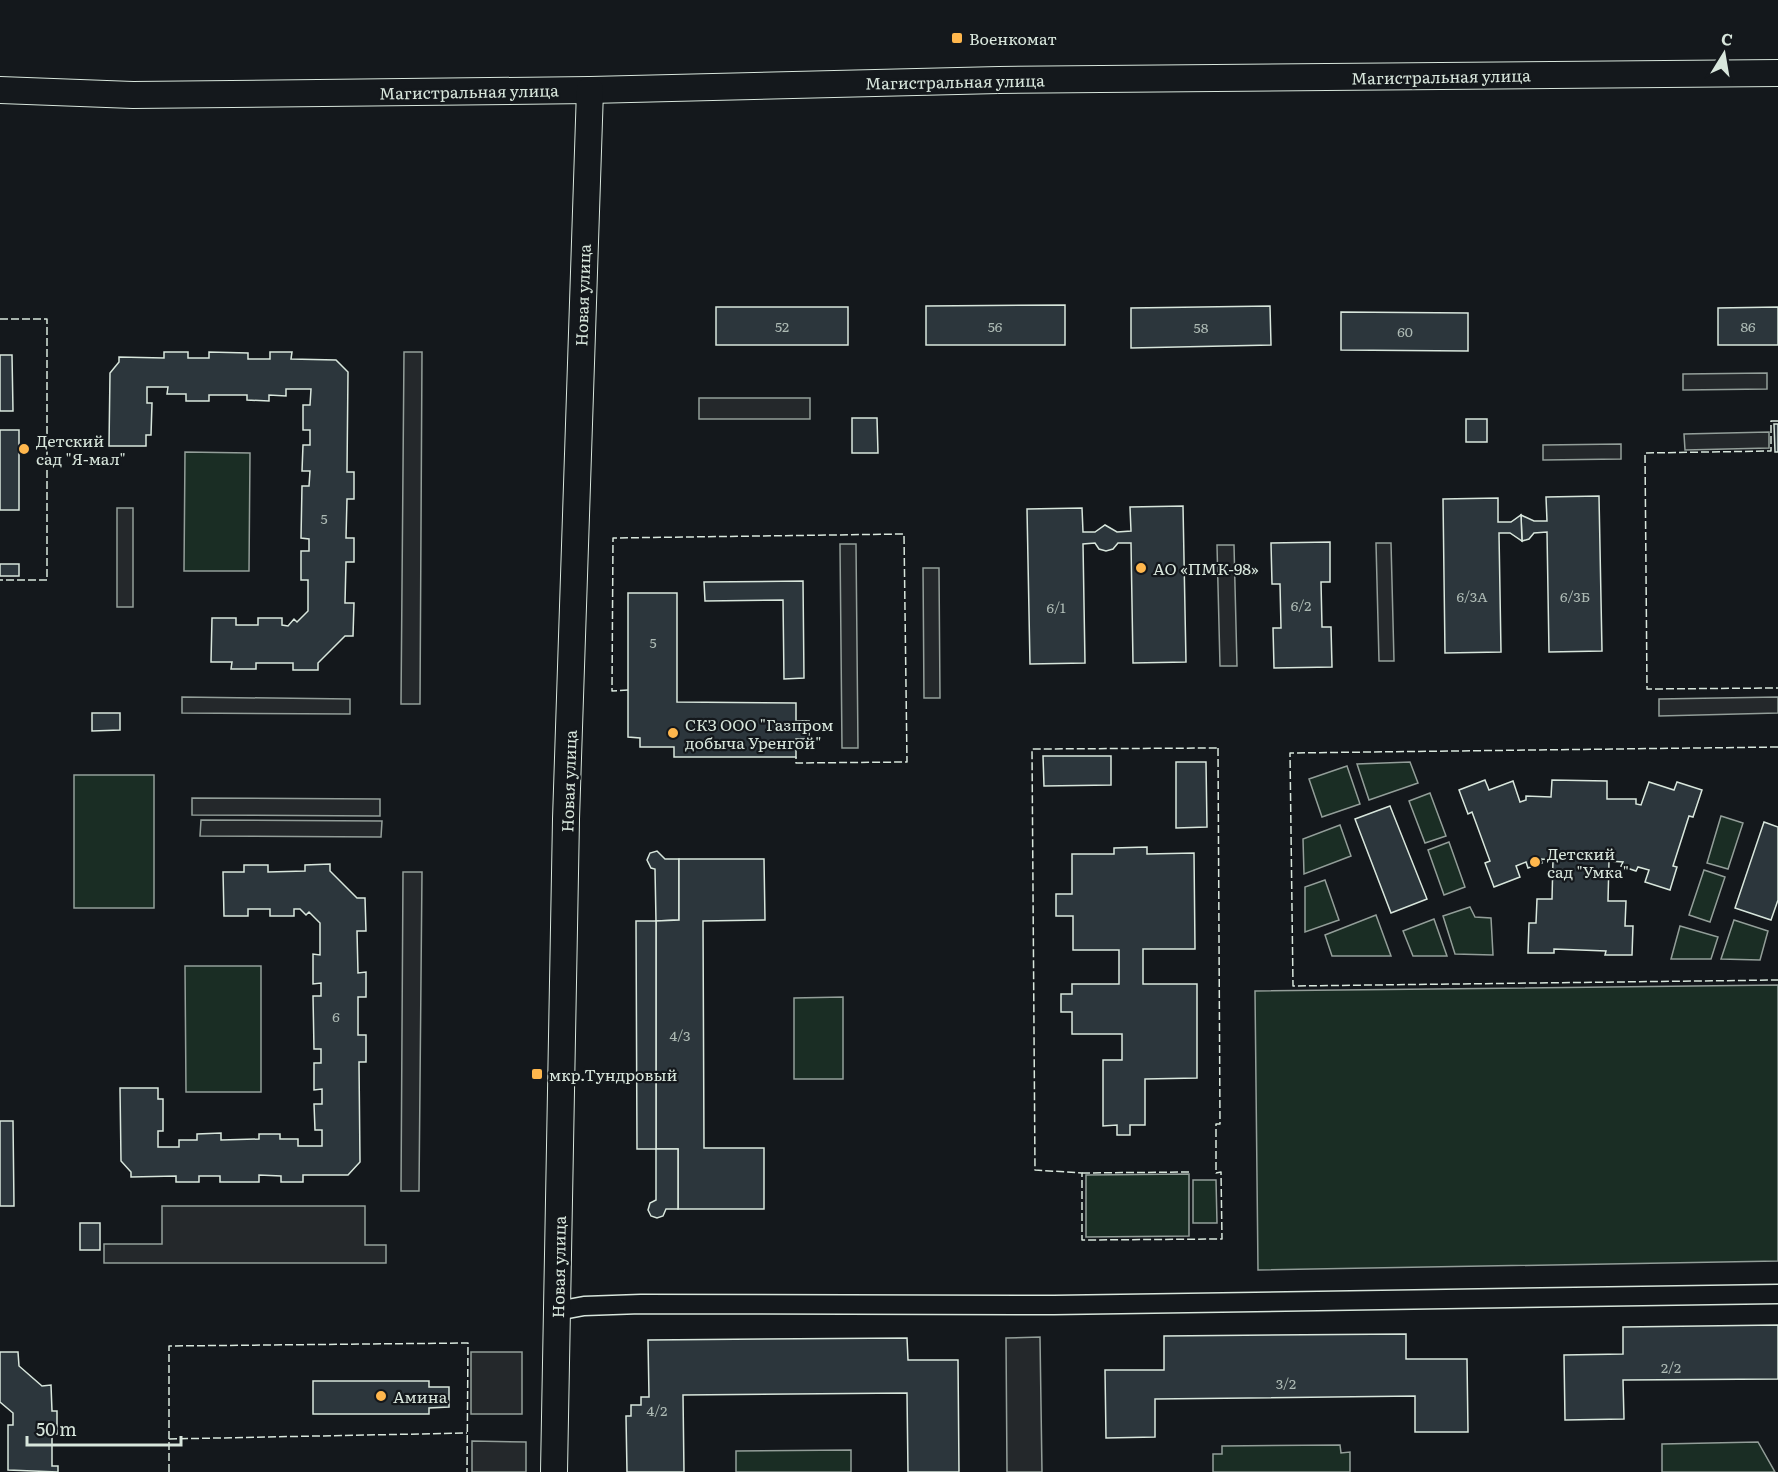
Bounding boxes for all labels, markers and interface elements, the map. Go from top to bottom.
north arrow [1694,24,1754,84]
text: С [1719,25,1735,51]
place label: Военкомат [969,26,1057,50]
marker: Военкомат [950,31,964,45]
street label: Магистральная улица [1351,62,1531,90]
street label: Магистральная улица [865,67,1045,95]
street label: Магистральная улица [379,77,559,105]
street label: Новая улица [568,243,596,347]
house number: 52 [775,316,789,336]
house number: 56 [988,316,1003,336]
house number: 86 [1740,316,1756,336]
house number: 58 [1194,317,1209,337]
house number: 60 [1397,321,1413,341]
place label: Детский сад "Я-мал" [36,428,126,470]
marker: Детский сад "Я-мал" [17,442,31,456]
house number: 5 [320,508,328,528]
place label: АО «ПМК-98» [1153,556,1259,580]
marker: АО «ПМК-98» [1134,561,1148,575]
house number: 6/3А [1456,586,1488,606]
house number: 6/3Б [1560,586,1590,606]
house number: 6/2 [1291,595,1311,615]
house number: 6/1 [1046,597,1066,617]
house number: 5 [649,632,657,652]
place label: СКЗ ООО "Газпром добыча Уренгой" [685,712,834,754]
marker: СКЗ ООО "Газпром добыча Уренгой" [666,726,680,740]
street label: Новая улица [554,729,582,833]
place label: Детский сад "Умка" [1547,841,1629,883]
marker: Детский сад "Умка" [1528,855,1542,869]
house number: 6 [332,1006,340,1026]
house number: 4/3 [669,1025,691,1045]
place label: мкр.Тундровый [549,1062,678,1086]
marker: мкр.Тундровый [530,1067,544,1081]
street label: Новая улица [545,1215,571,1318]
house number: 2/2 [1661,1357,1681,1377]
house number: 3/2 [1276,1373,1296,1393]
place label: Амина [393,1384,448,1408]
marker: Амина [374,1389,388,1403]
house number: 4/2 [647,1400,667,1420]
scale bar [27,1409,182,1447]
text: 50 m [36,1415,77,1442]

